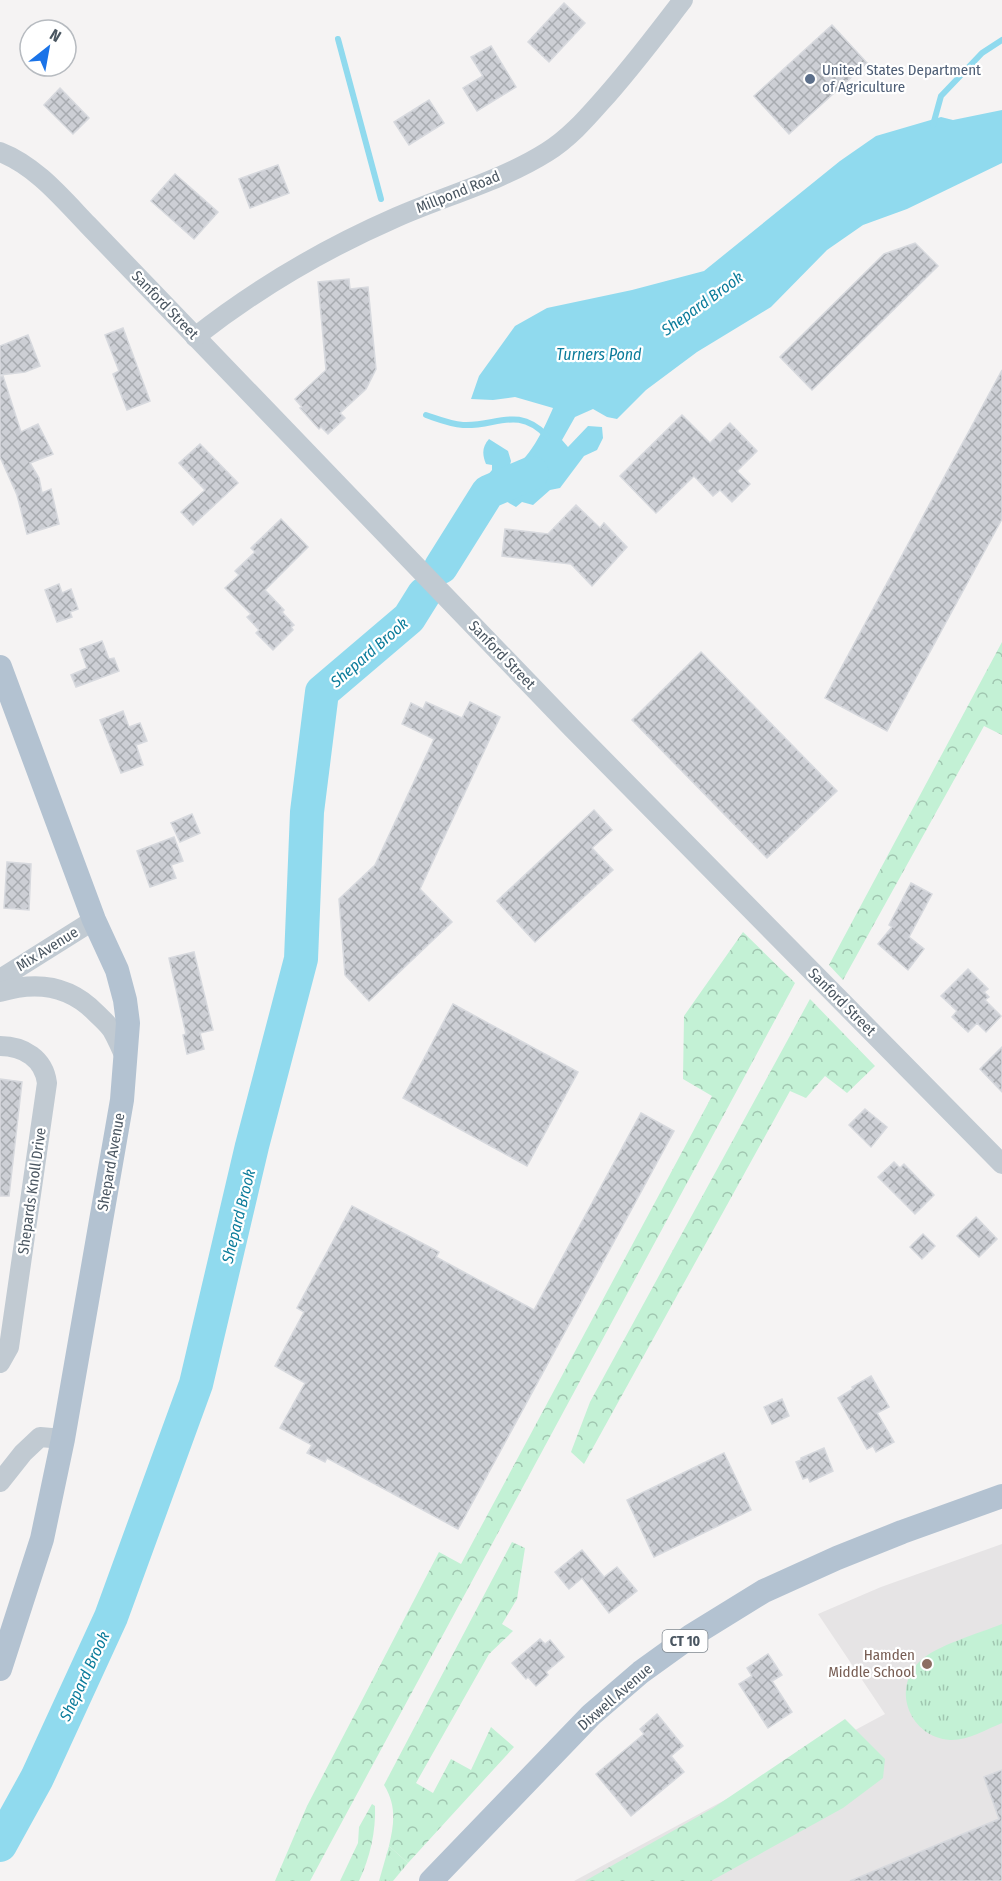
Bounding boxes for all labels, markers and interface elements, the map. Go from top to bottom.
north arrow [18,18,78,78]
text: N [46,25,64,46]
place label: United States Department of Agriculture [822,61,981,96]
marker: United States Department of Agriculture [803,72,817,86]
street label: Millpond Road [413,167,503,217]
street label: Sanford Street [128,267,202,343]
water label: Shepard Brook [657,267,747,340]
water label: Turners Pond [556,345,642,364]
water label: Shepard Brook [326,614,412,692]
street label: Sanford Street [465,617,539,693]
street label: Mix Avenue [13,923,81,975]
street label: Sanford Street [804,964,880,1040]
street label: Shepard Avenue [94,1111,128,1213]
street label: Shepards Knoll Drive [14,1127,50,1255]
water label: Shepard Brook [217,1167,259,1266]
water label: Shepard Brook [55,1628,113,1725]
road number: CT 10 [662,1630,708,1652]
place label: Hamden Middle School [828,1646,915,1681]
marker: Hamden Middle School [920,1657,934,1671]
street label: Dixwell Avenue [574,1660,656,1734]

